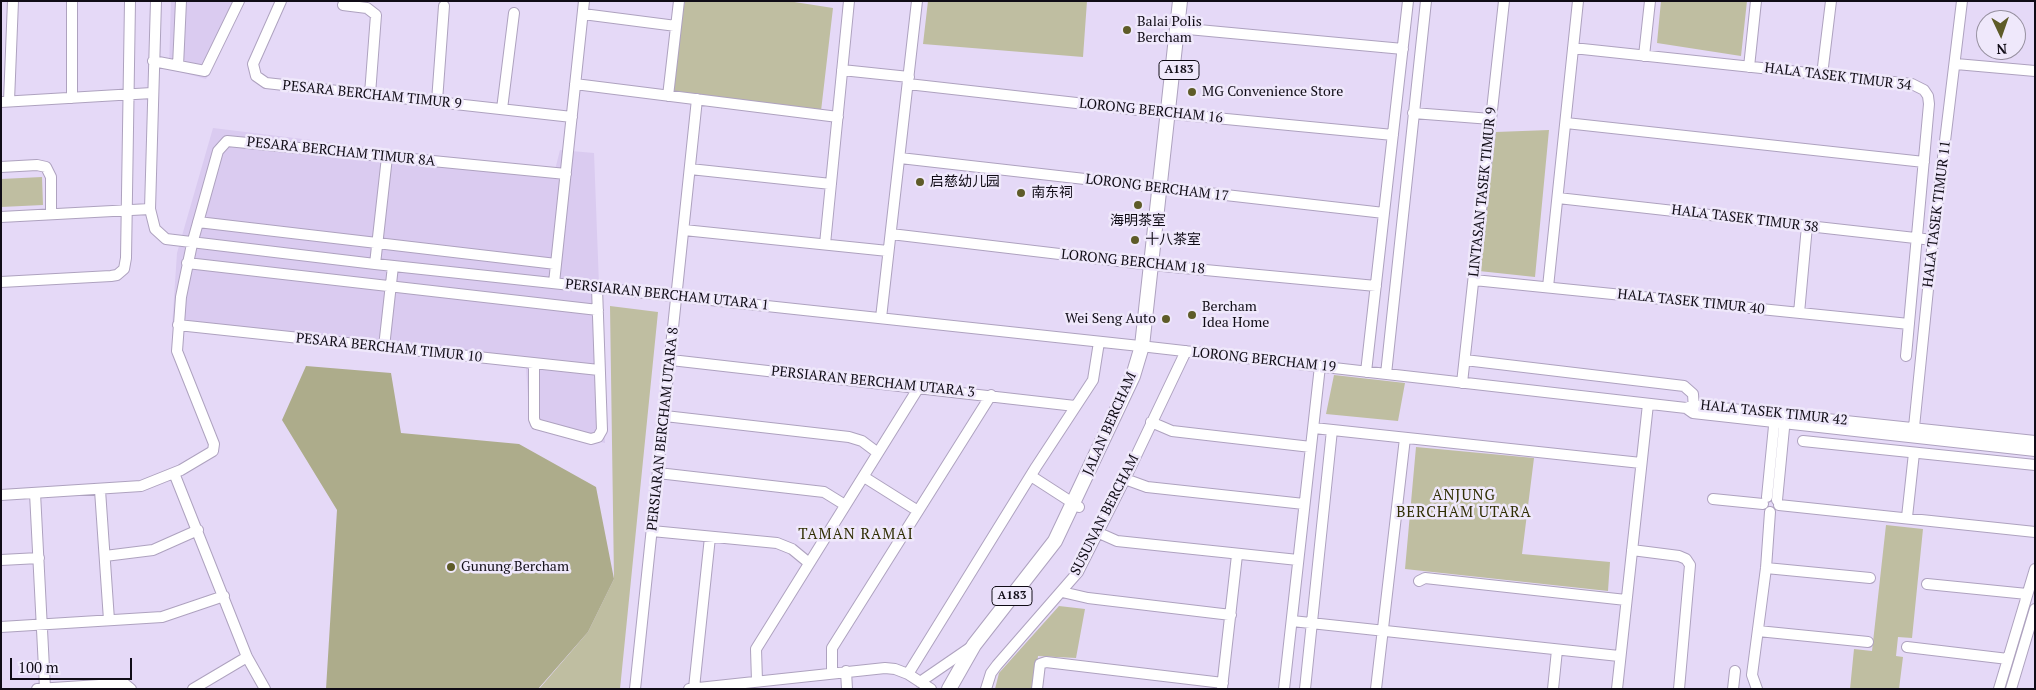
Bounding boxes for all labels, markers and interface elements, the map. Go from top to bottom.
north arrow [1976,10,2026,60]
place label: Balai Polis Bercham [1137,14,1202,46]
marker: Balai Polis Bercham [1121,24,1133,36]
text: N [1996,40,2008,59]
road number: A183 [1159,60,1199,80]
street label: HALA TASEK TIMUR 34 [1764,60,1912,94]
street label: PESARA BERCHAM TIMUR 9 [282,77,462,113]
place label: MG Convenience Store [1202,84,1343,100]
marker: MG Convenience Store [1186,86,1198,98]
street label: LORONG BERCHAM 16 [1078,95,1224,127]
street label: LINTASAN TASEK TIMUR 9 [1466,106,1500,278]
street label: PESARA BERCHAM TIMUR 8A [246,134,436,170]
street label: HALA TASEK TIMUR 11 [1920,140,1954,288]
street label: LORONG BERCHAM 17 [1084,171,1230,205]
place label: 启慈幼儿园 [930,174,1000,190]
marker: 启慈幼儿园 [914,176,926,188]
place label: 南东祠 [1031,185,1073,201]
marker: 南东祠 [1015,187,1027,199]
marker: 海明茶室 [1132,199,1144,211]
street label: HALA TASEK TIMUR 38 [1671,202,1819,236]
place label: 海明茶室 [1110,213,1166,229]
place label: 十八茶室 [1145,232,1201,248]
marker: 十八茶室 [1129,234,1141,246]
street label: LORONG BERCHAM 18 [1060,246,1206,278]
street label: PERSIARAN BERCHAM UTARA 1 [564,276,770,314]
street label: HALA TASEK TIMUR 40 [1617,286,1765,318]
place label: Bercham Idea Home [1202,299,1269,332]
marker: Bercham Idea Home [1186,309,1198,321]
place label: Wei Seng Auto [1065,311,1156,327]
marker: Wei Seng Auto [1160,313,1172,325]
street label: PERSIARAN BERCHAM UTARA 8 [644,326,682,532]
street label: PESARA BERCHAM TIMUR 10 [295,330,483,366]
street label: LORONG BERCHAM 19 [1191,344,1337,376]
street label: PERSIARAN BERCHAM UTARA 3 [770,363,976,401]
street label: JALAN BERCHAM [1080,370,1140,478]
street label: HALA TASEK TIMUR 42 [1700,397,1848,429]
street label: SUSUNAN BERCHAM [1067,452,1143,578]
district label: ANJUNG BERCHAM UTARA [1395,487,1533,522]
district label: TAMAN RAMAI [797,526,915,544]
place label: Gunung Bercham [461,559,569,575]
marker: Gunung Bercham [445,561,457,573]
road number: A183 [992,586,1032,606]
scale bar [12,648,135,680]
text: 100 m [18,657,59,677]

